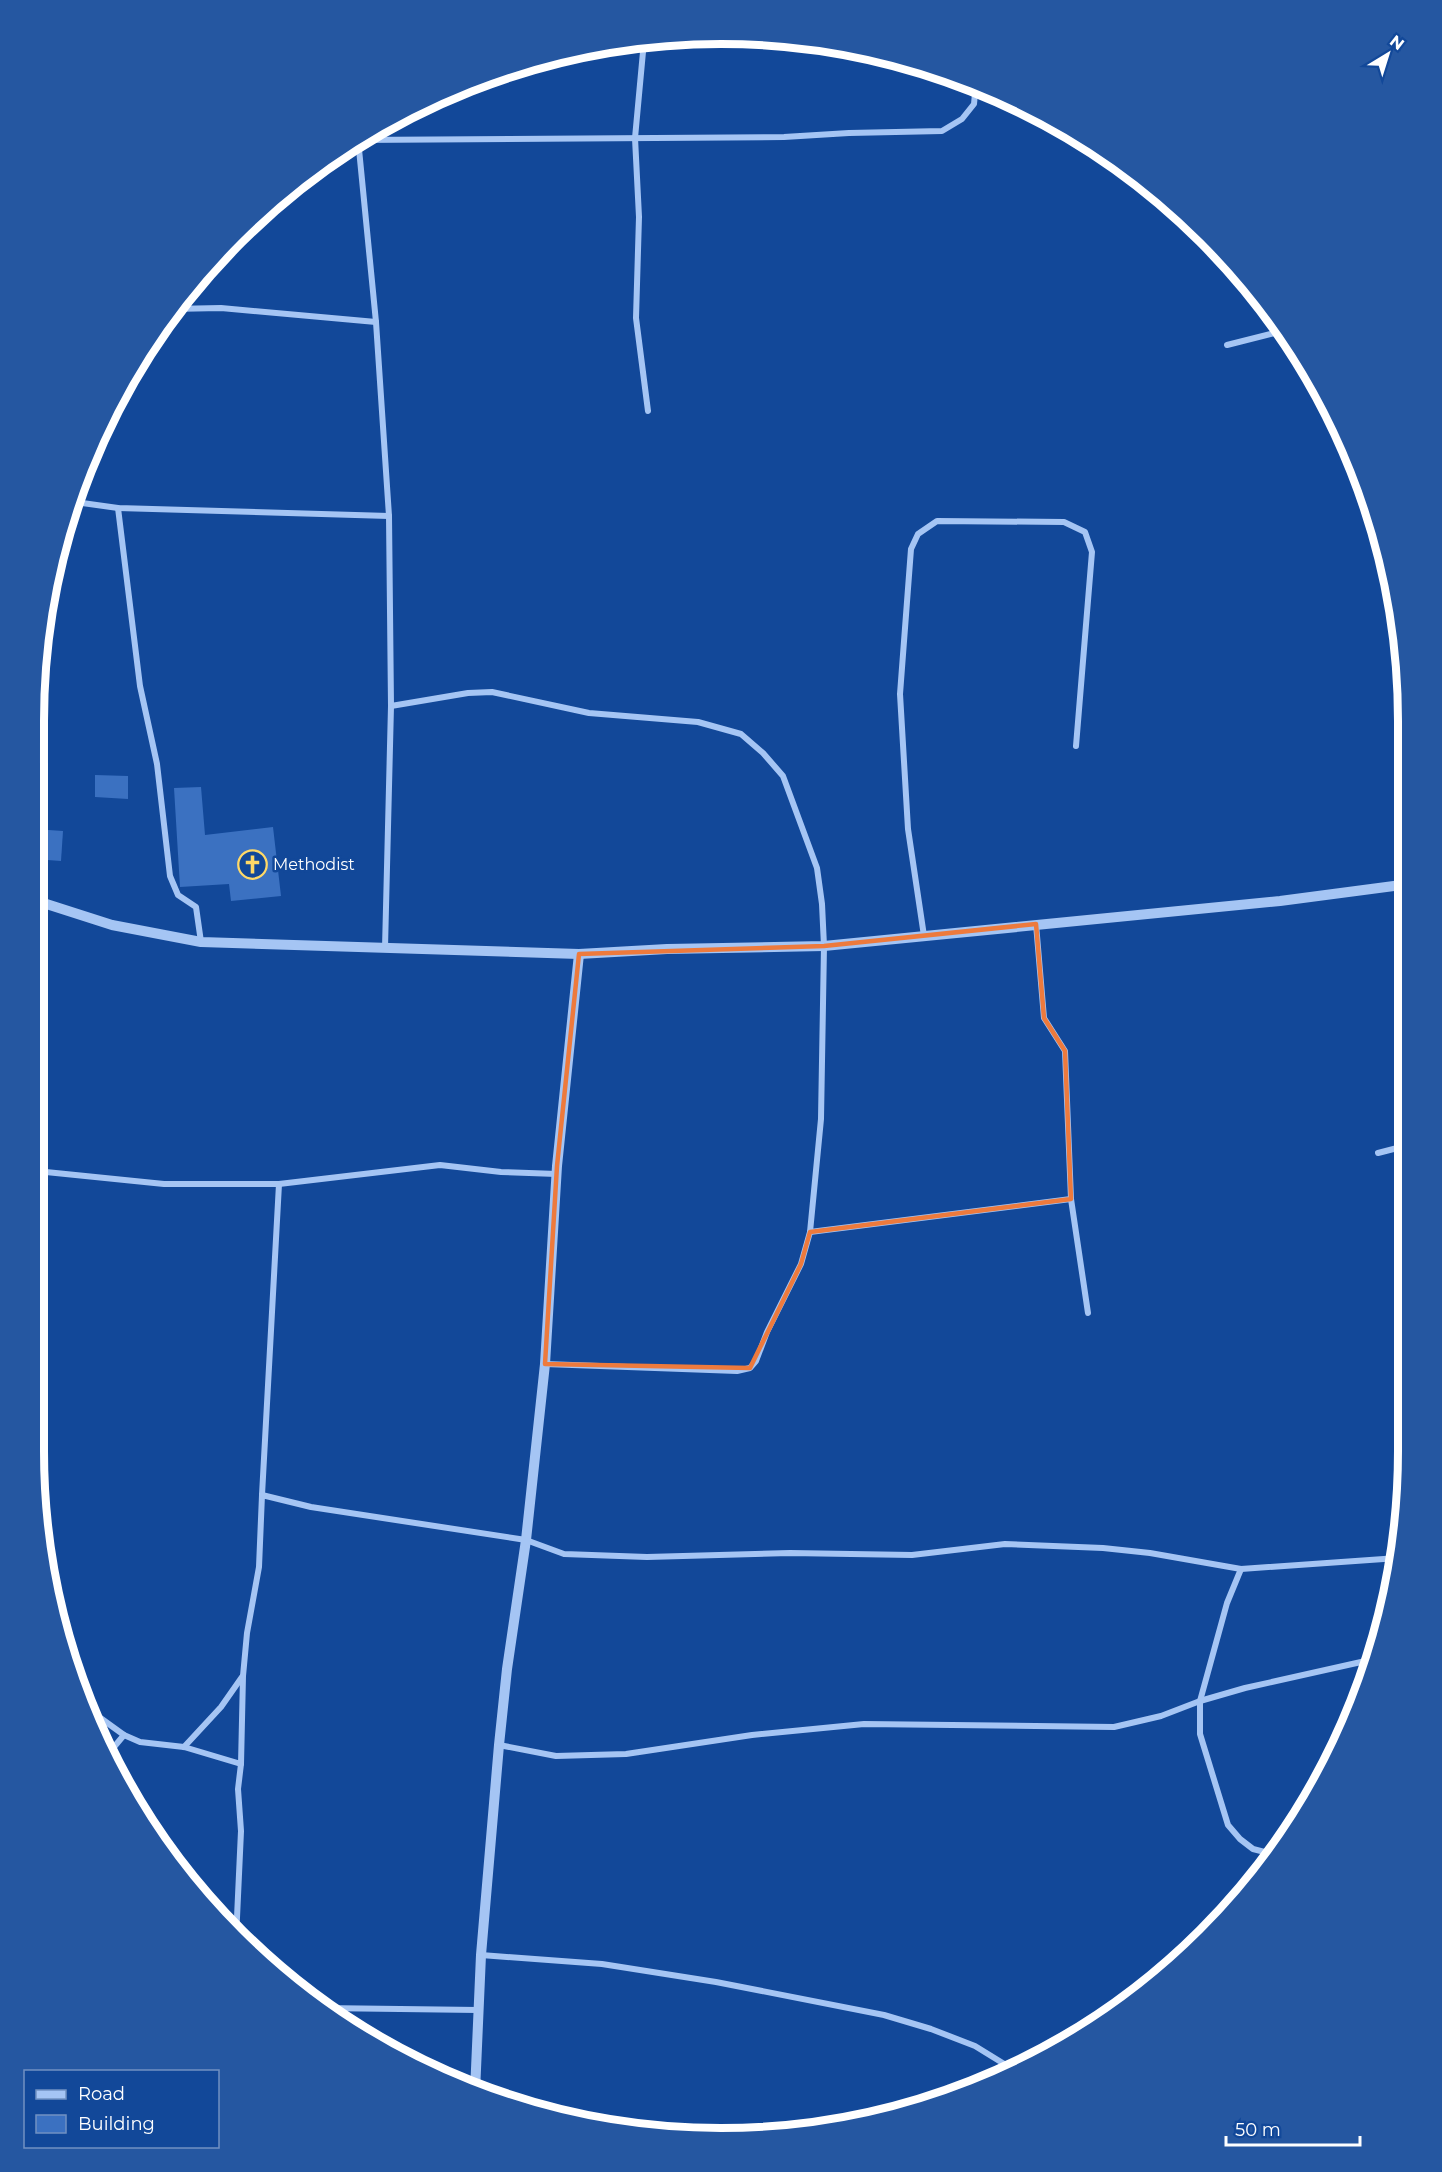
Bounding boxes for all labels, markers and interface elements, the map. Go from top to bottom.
north arrow [1358,24,1418,84]
text: N [1386,31,1408,54]
church icon: Methodist [236,848,268,880]
place label: Methodist [273,855,355,874]
legend [24,2070,219,2148]
text: Road [78,2083,125,2105]
scale bar [1226,2109,1360,2147]
text: Building [78,2113,155,2135]
text: 50 m [1235,2119,1281,2141]

